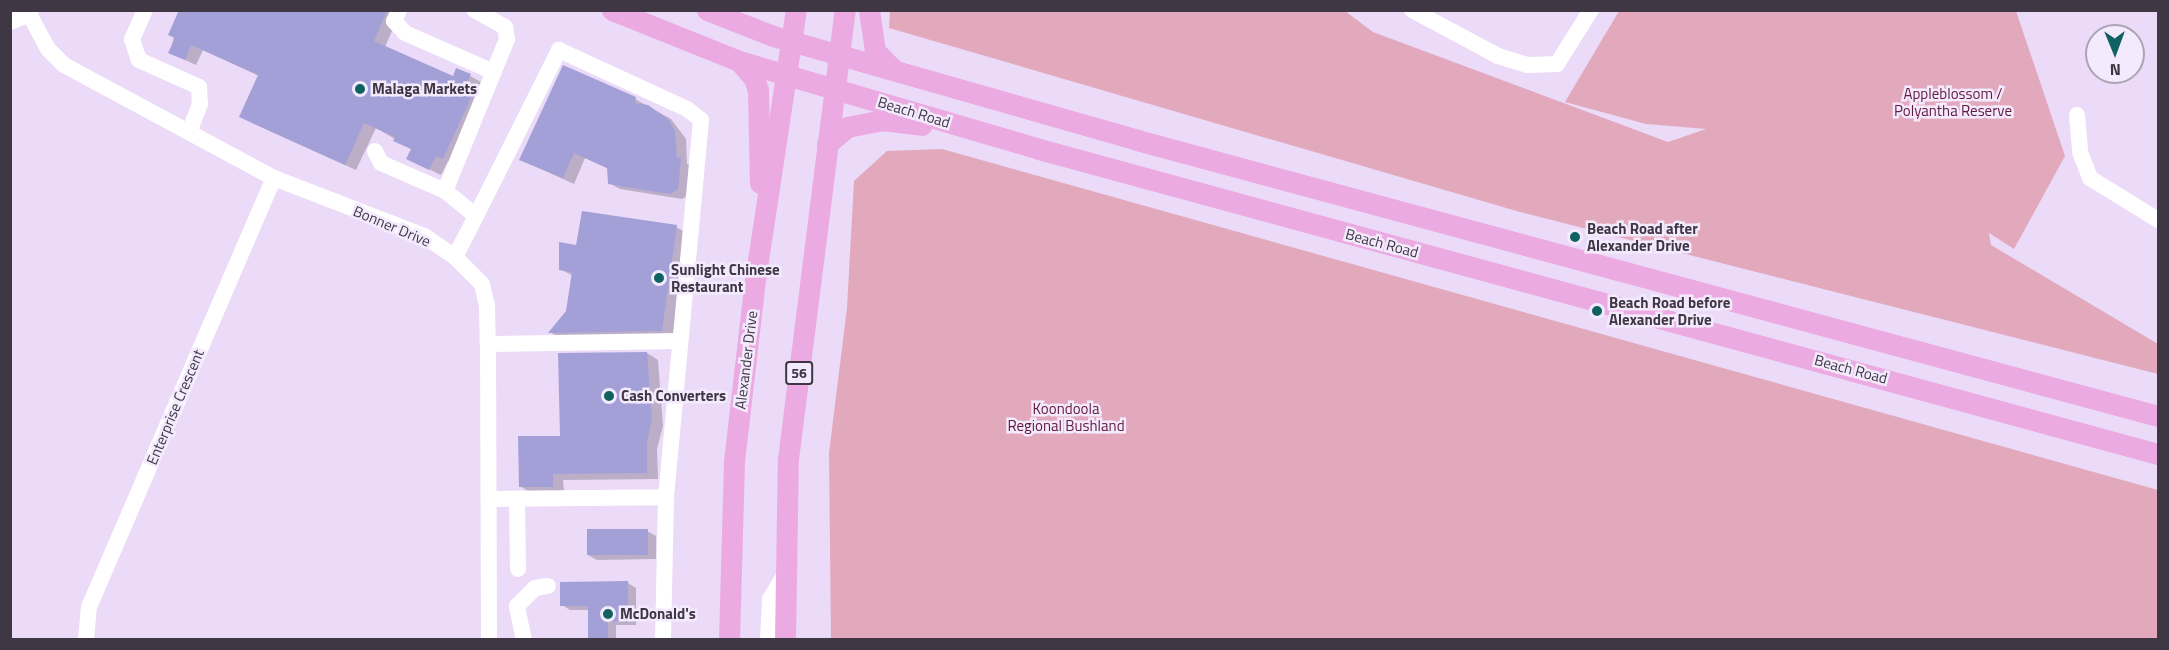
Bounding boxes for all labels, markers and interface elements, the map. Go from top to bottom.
north arrow [2085,24,2145,84]
text: N [2110,58,2121,82]
place label: Malaga Markets [372,80,477,98]
marker: Malaga Markets [353,82,367,96]
park label: Appleblossom / Polyantha Reserve [1894,84,2012,119]
street label: Beach Road [876,92,952,132]
street label: Bonner Drive [351,202,433,250]
place label: Beach Road after Alexander Drive [1587,219,1698,254]
street label: Beach Road [1344,225,1420,261]
marker: Beach Road after Alexander Drive [1568,230,1582,244]
place label: Sunlight Chinese Restaurant [671,260,780,295]
marker: Sunlight Chinese Restaurant [652,271,666,285]
place label: Beach Road before Alexander Drive [1609,293,1730,328]
marker: Beach Road before Alexander Drive [1590,304,1604,318]
street label: Alexander Drive [731,310,761,410]
street label: Enterprise Crescent [143,347,207,467]
street label: Beach Road [1813,351,1889,387]
road number: 56 [784,362,814,384]
place label: Cash Converters [621,387,726,405]
marker: Cash Converters [602,389,616,403]
park label: Koondoola Regional Bushland [1007,399,1125,434]
place label: McDonald's [620,605,696,623]
marker: McDonald's [601,607,615,621]

